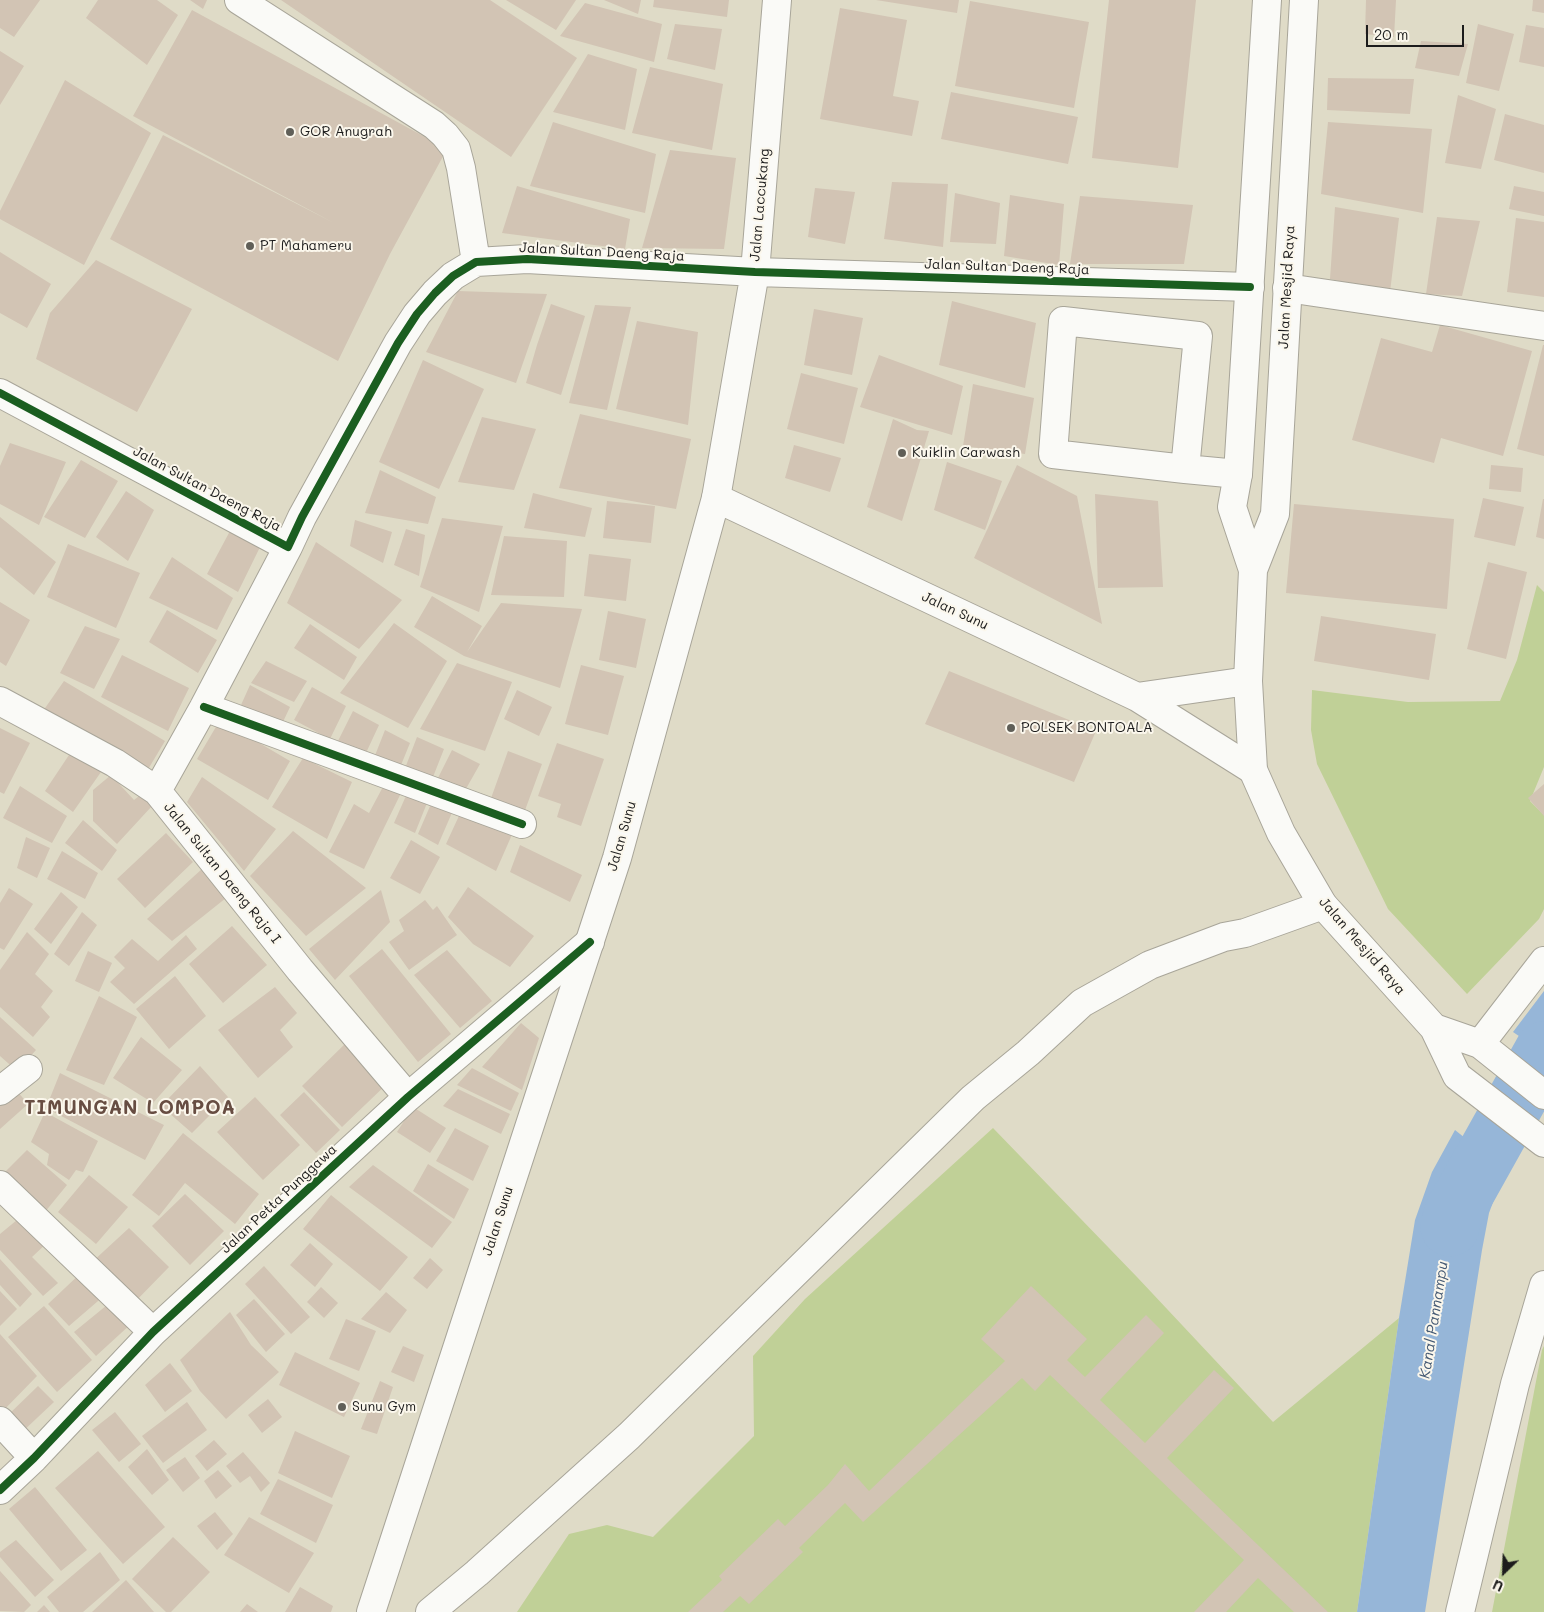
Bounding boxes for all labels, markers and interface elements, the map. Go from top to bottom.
scale bar [1369,15,1466,47]
text: 20 m [1374,24,1408,44]
place label: GOR Anugrah [300,124,392,140]
marker: GOR Anugrah [284,126,296,138]
street label: Jalan Laccukang [747,148,773,262]
street label: Jalan Mesjid Raya [1275,225,1299,349]
place label: PT Mahameru [260,238,352,254]
street label: Jalan Sultan Daeng Raja [519,239,685,265]
marker: PT Mahameru [244,240,256,252]
street label: Jalan Sultan Daeng Raja [924,256,1090,278]
street label: Jalan Sultan Daeng Raja [130,443,284,535]
place label: Kuiklin Carwash [912,445,1020,461]
marker: Kuiklin Carwash [896,447,908,459]
street label: Jalan Sunu [919,588,991,634]
place label: POLSEK BONTOALA [1021,720,1153,736]
marker: POLSEK BONTOALA [1005,722,1017,734]
street label: Jalan Sultan Daeng Raja I [160,799,284,947]
street label: Jalan Sunu [604,799,640,873]
street label: Jalan Mesjid Raya [1315,894,1409,998]
district label: TIMUNGAN LOMPOA [22,1097,238,1119]
street label: Jalan Petta Punggawa [218,1141,340,1257]
street label: Jalan Sunu [479,1184,517,1258]
water label: Kanal Pannampu [1416,1260,1452,1380]
place label: Sunu Gym [352,1399,416,1415]
marker: Sunu Gym [336,1401,348,1413]
north arrow [1479,1547,1529,1597]
text: U [1489,1575,1506,1597]

